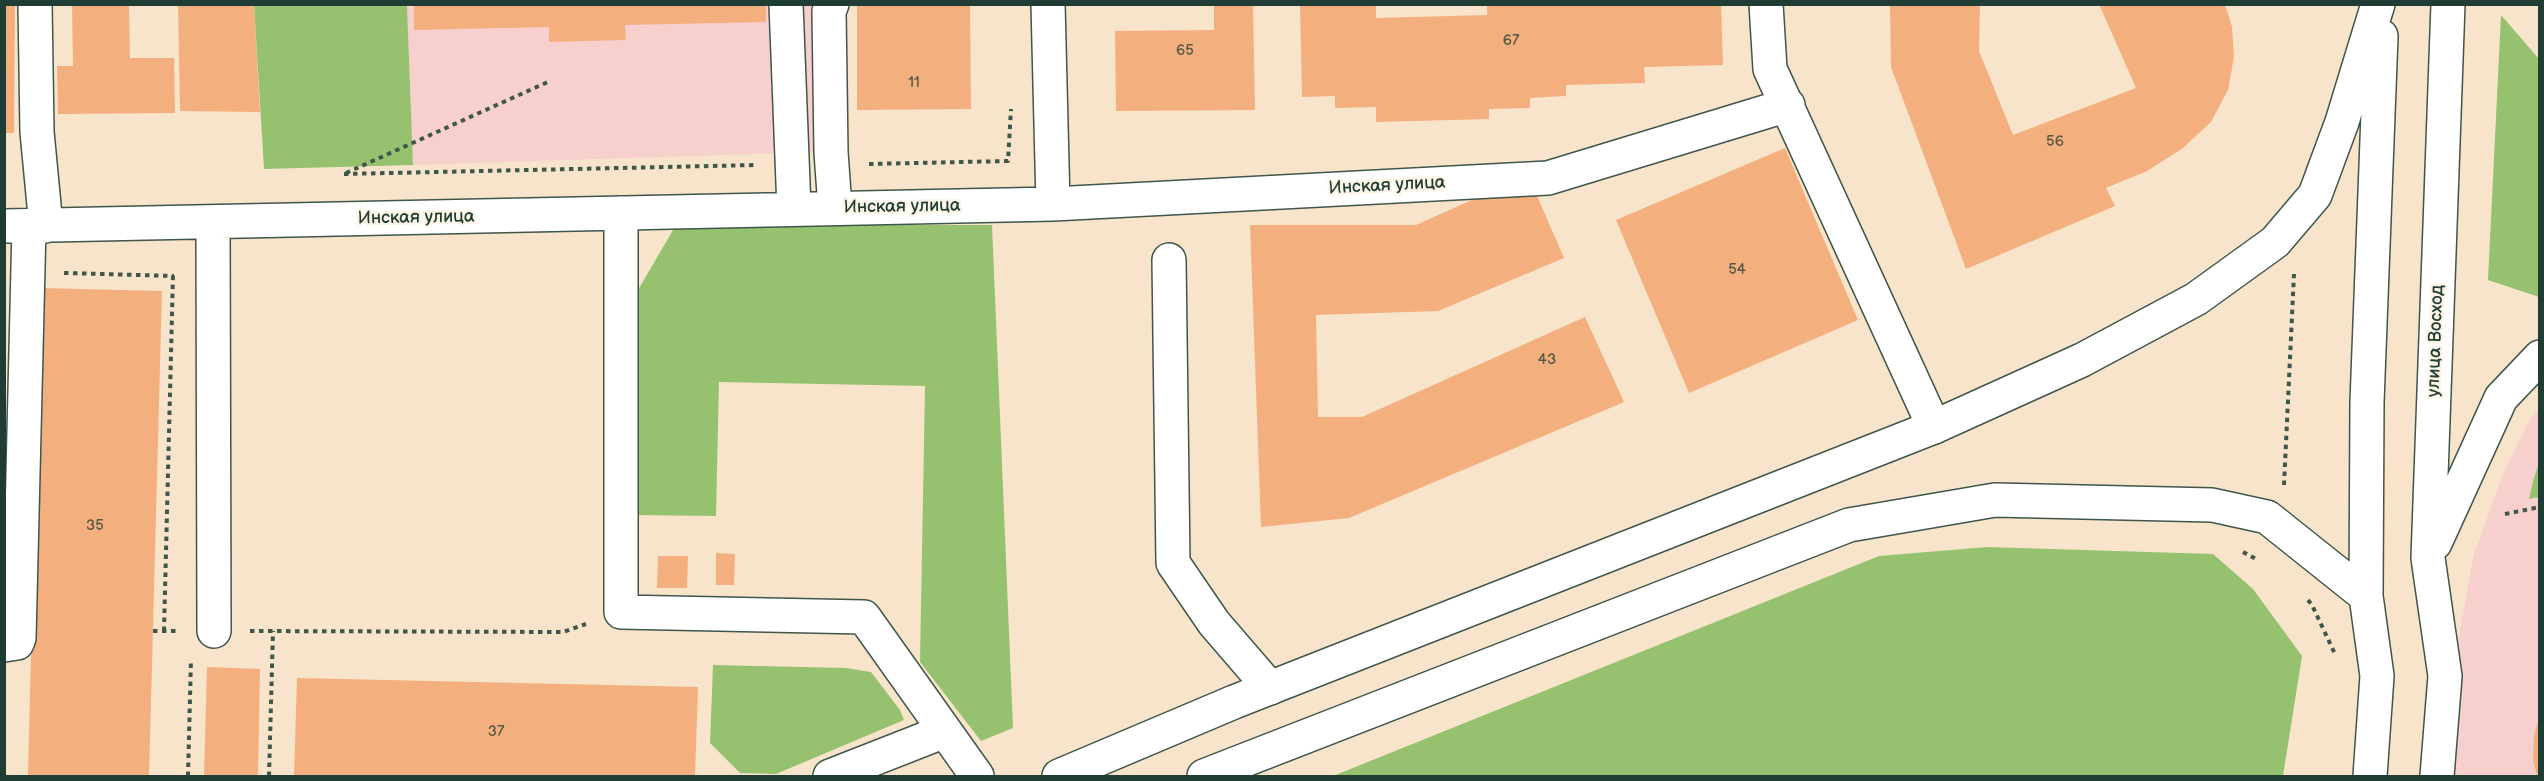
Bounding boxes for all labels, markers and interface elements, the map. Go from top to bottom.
house number: 67 [1503,32,1519,50]
house number: 65 [1176,42,1194,60]
house number: 11 [908,74,920,92]
house number: 56 [2046,133,2064,151]
street label: Инская улица [1328,172,1446,200]
street label: Инская улица [843,195,961,219]
street label: Инская улица [357,206,475,230]
house number: 54 [1728,261,1746,279]
street label: улица Восход [2423,285,2449,397]
house number: 43 [1538,351,1556,369]
house number: 35 [86,517,104,535]
house number: 37 [488,723,504,741]

